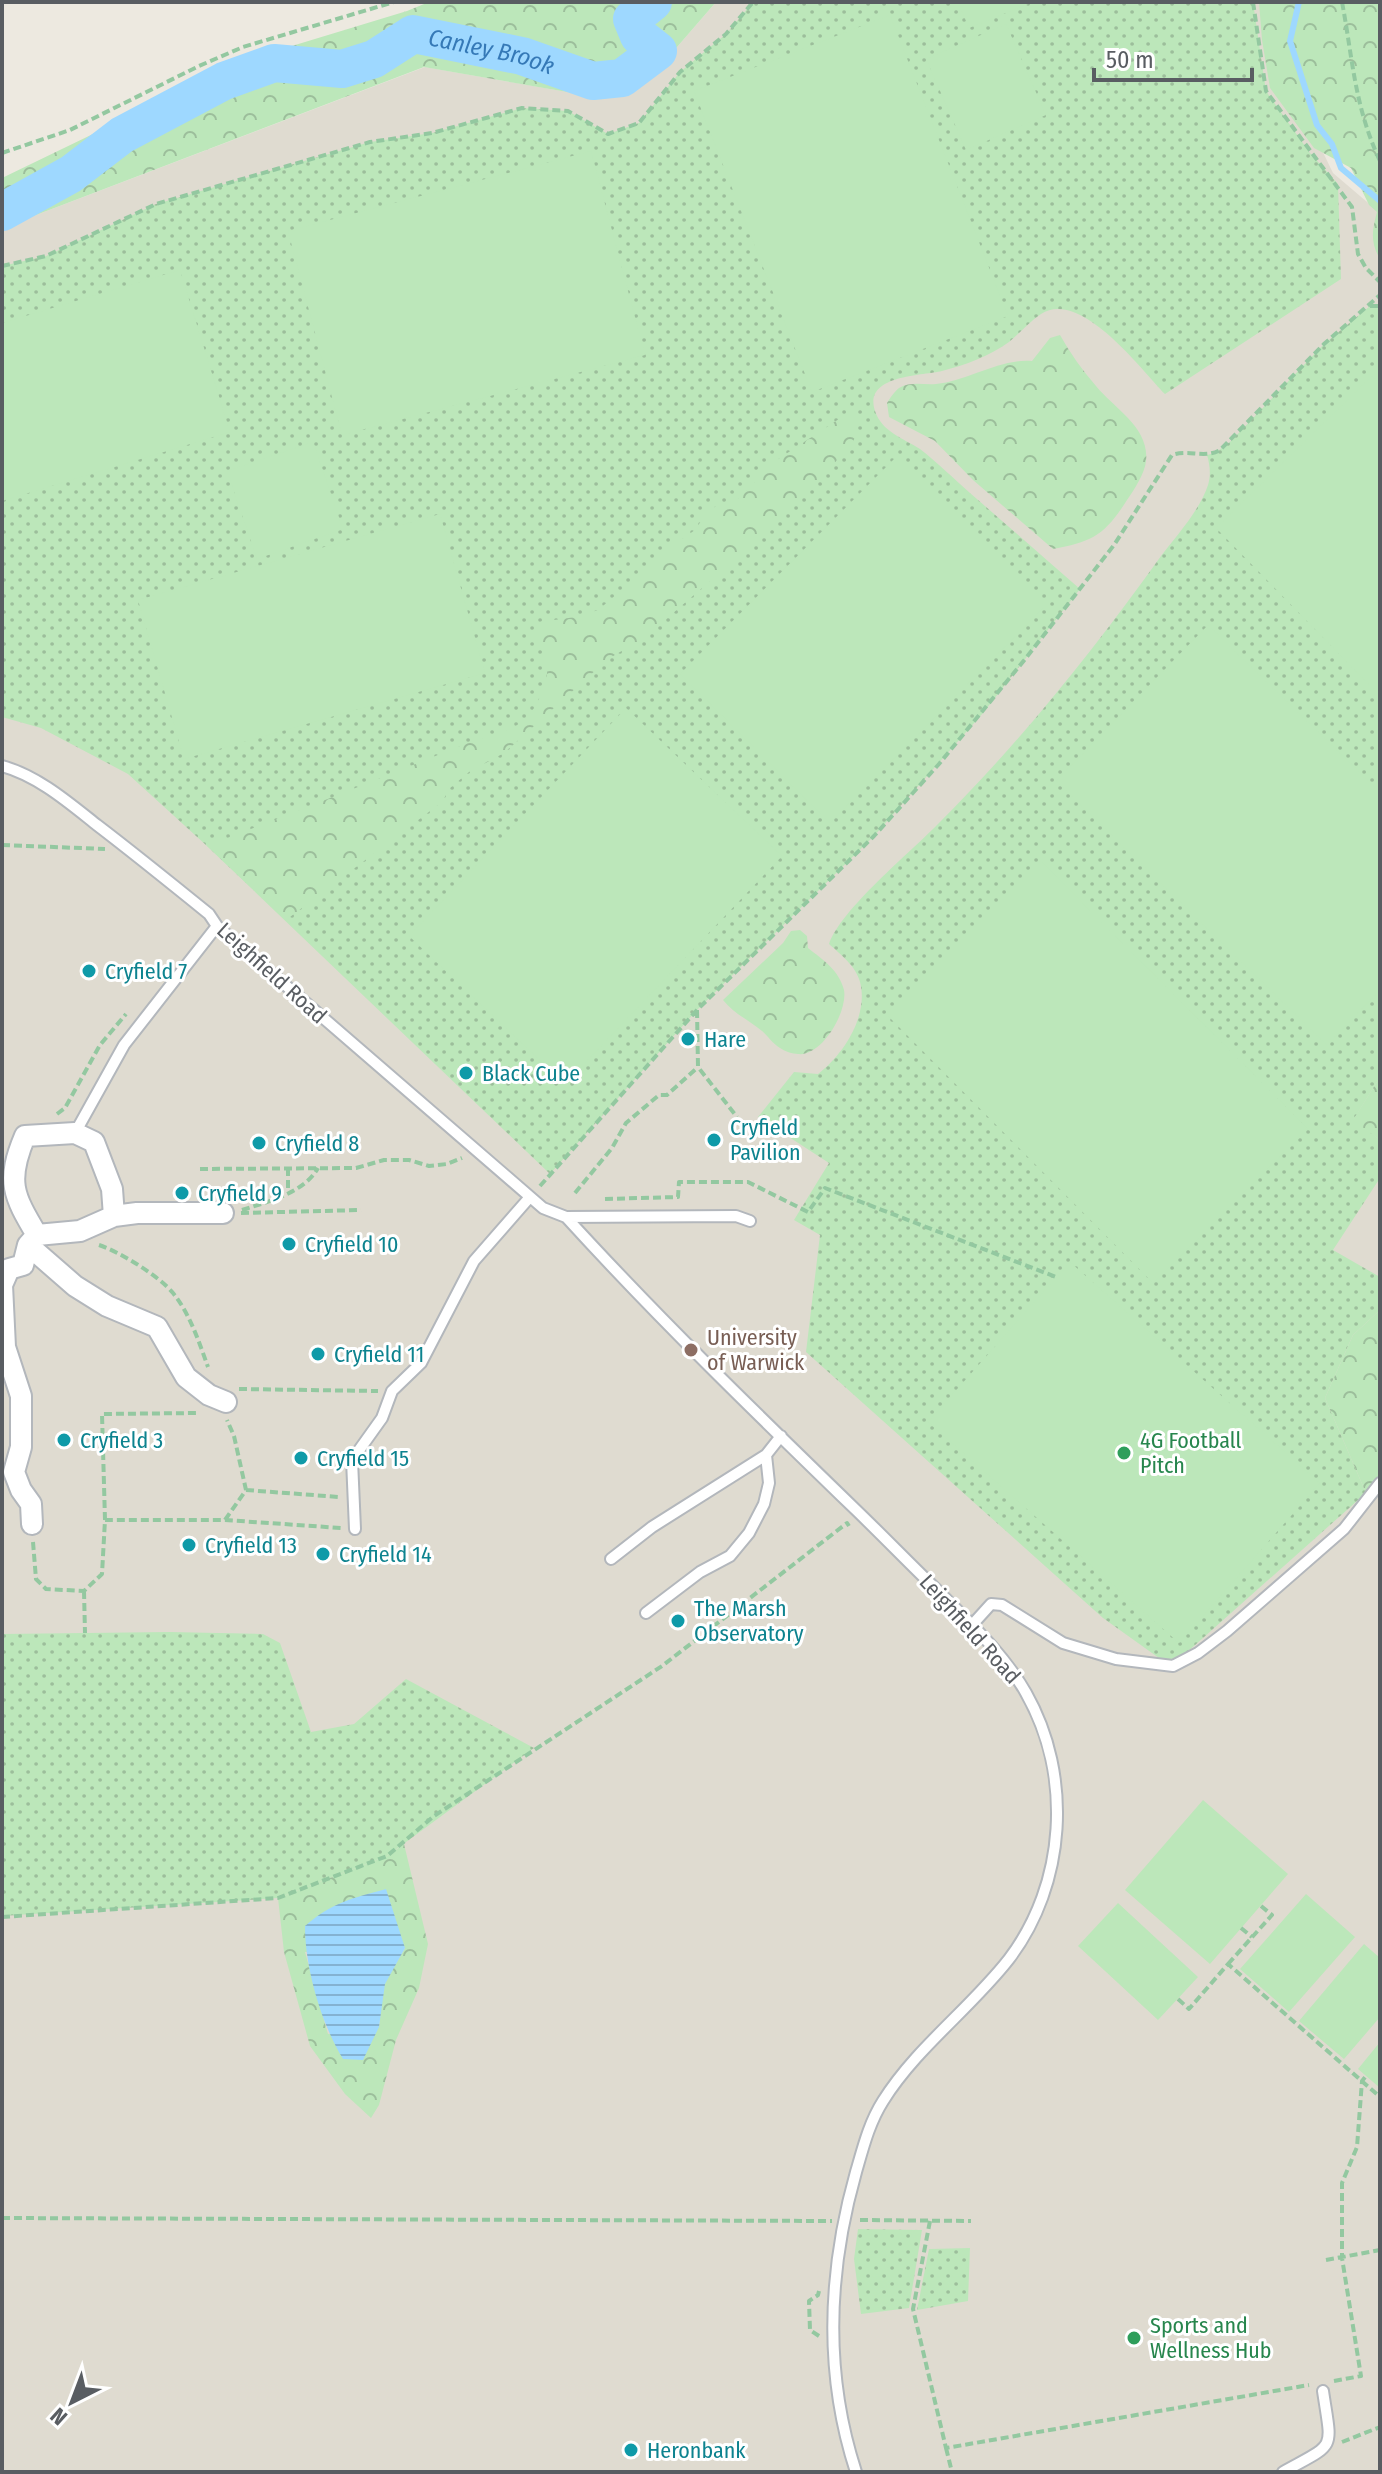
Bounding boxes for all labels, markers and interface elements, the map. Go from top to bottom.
water label: Canley Brook [426,23,558,80]
scale bar [1094,32,1252,82]
text: 50 m [1106,46,1154,74]
street label: Leighfield Road [212,917,332,1029]
place label: Cryfield 7 [105,958,187,985]
marker: Cryfield 7 [80,962,98,980]
place label: Hare [704,1026,746,1053]
marker: Hare [679,1030,697,1048]
place label: Black Cube [482,1060,580,1087]
marker: Black Cube [457,1064,475,1082]
place label: Cryfield Pavilion [730,1114,801,1166]
place label: Cryfield 8 [275,1130,359,1157]
marker: Cryfield Pavilion [705,1131,723,1149]
marker: Cryfield 8 [250,1134,268,1152]
place label: Cryfield 9 [198,1180,282,1207]
marker: Cryfield 9 [173,1184,191,1202]
place label: Cryfield 10 [305,1231,398,1258]
marker: Cryfield 10 [280,1235,298,1253]
place label: University of Warwick [707,1324,805,1376]
place label: Cryfield 11 [334,1341,424,1368]
marker: University of Warwick [682,1341,700,1359]
marker: Cryfield 11 [309,1345,327,1363]
place label: Cryfield 3 [80,1427,163,1454]
place label: 4G Football Pitch [1140,1427,1242,1479]
marker: Cryfield 3 [55,1431,73,1449]
marker: 4G Football Pitch [1115,1444,1133,1462]
place label: Cryfield 15 [317,1445,409,1472]
marker: Cryfield 15 [292,1449,310,1467]
place label: Cryfield 13 [205,1532,297,1559]
marker: Cryfield 13 [180,1536,198,1554]
place label: Cryfield 14 [339,1541,432,1568]
marker: Cryfield 14 [314,1545,332,1563]
street label: Leighfield Road [914,1569,1026,1689]
place label: The Marsh Observatory [694,1595,804,1647]
marker: The Marsh Observatory [669,1612,687,1630]
place label: Sports and Wellness Hub [1150,2312,1272,2364]
marker: Sports and Wellness Hub [1125,2329,1143,2347]
north arrow [32,2362,112,2442]
text: N [45,2402,73,2431]
place label: Heronbank [647,2437,746,2464]
marker: Heronbank [622,2441,640,2459]

